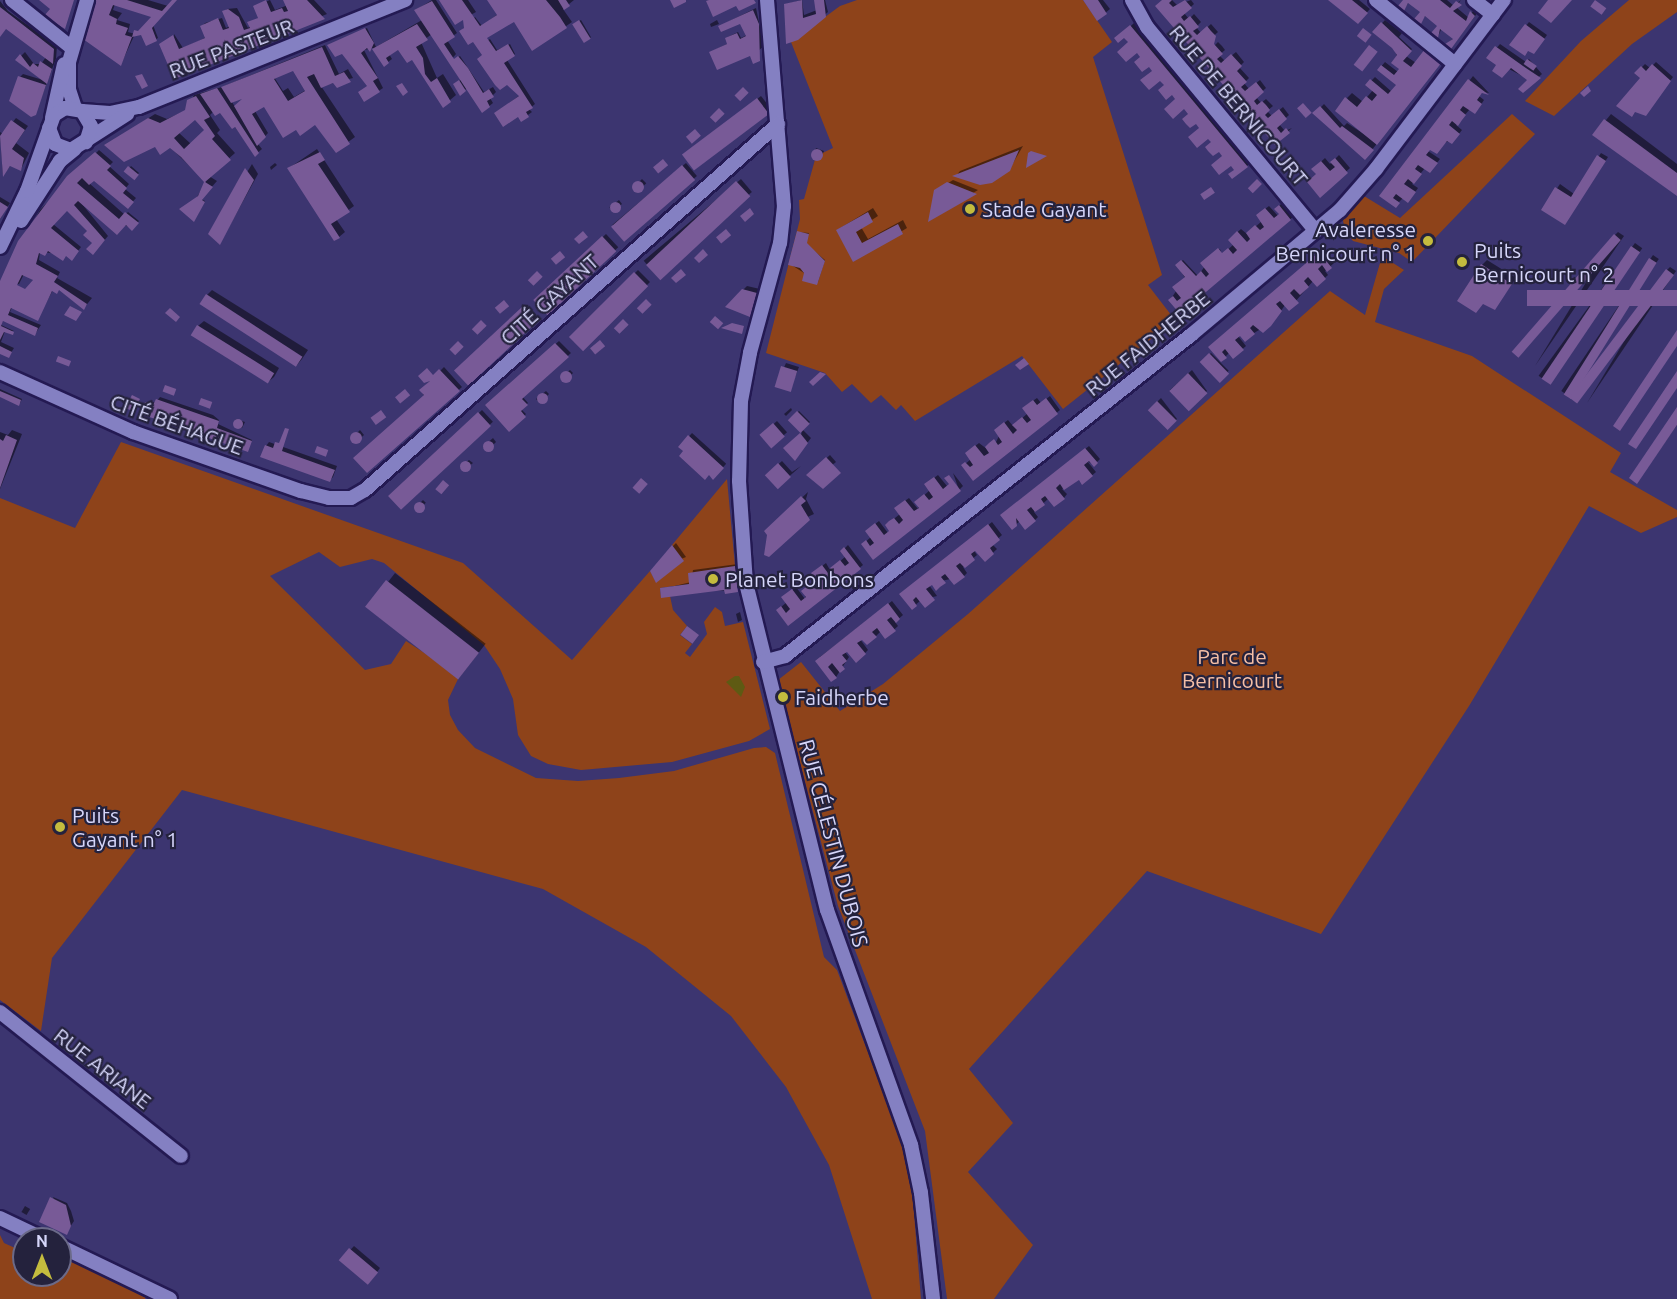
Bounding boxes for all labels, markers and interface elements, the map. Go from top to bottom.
street label: RUE PASTEUR [165,13,297,83]
street label: RUE DE BERNICOURT [1164,20,1314,190]
place label: Stade Gayant [982,196,1107,222]
marker: Stade Gayant [963,202,977,216]
place label: Avaleresse Bernicourt n° 1 [1276,216,1416,266]
marker: Avaleresse Bernicourt n° 1 [1421,234,1435,248]
place label: Puits Bernicourt n° 2 [1474,237,1614,287]
street label: CITÉ GAYANT [495,248,603,350]
marker: Puits Bernicourt n° 2 [1455,255,1469,269]
street label: RUE FAIDHERBE [1080,285,1214,401]
street label: CITÉ BÉHAGUE [107,388,247,460]
place label: Planet Bonbons [725,566,874,592]
marker: Planet Bonbons [706,572,720,586]
park label: Parc de Bernicourt [1182,643,1282,693]
place label: Faidherbe [795,684,889,710]
marker: Faidherbe [776,690,790,704]
street label: RUE CÉLESTIN DUBOIS [794,736,874,950]
place label: Puits Gayant n° 1 [72,802,178,852]
marker: Puits Gayant n° 1 [53,820,67,834]
street label: RUE ARIANE [49,1022,157,1114]
north arrow [12,1227,72,1287]
text: N [36,1232,48,1250]

